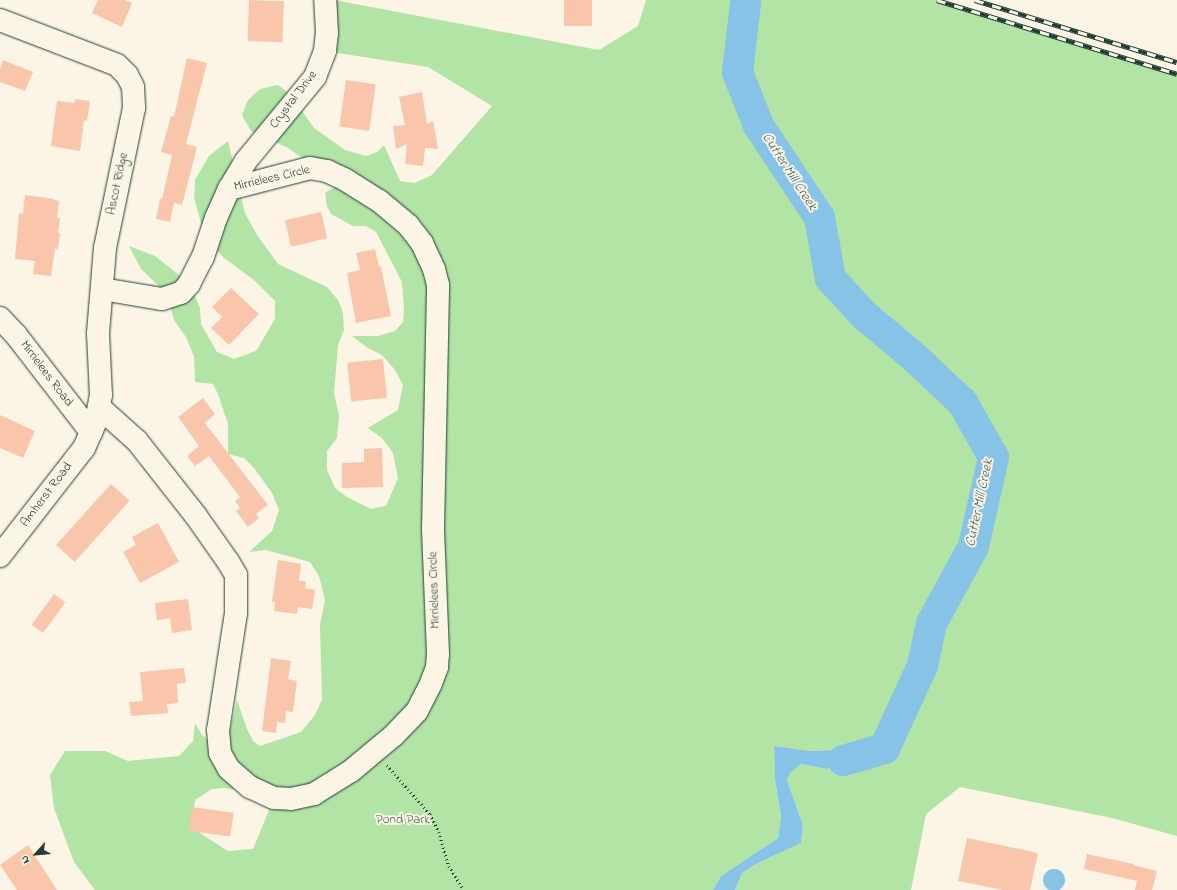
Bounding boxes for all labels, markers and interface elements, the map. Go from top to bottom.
street label: Crystal Drive [267,68,321,132]
water label: Cutter Mill Creek [758,130,820,214]
street label: Ascot Ridge [104,151,132,217]
street label: Mirrielees Circle [233,163,311,195]
street label: Mirrielees Road [16,338,76,410]
water label: Cutter Mill Creek [963,458,997,548]
street label: Amherst Road [18,460,76,530]
street label: Mirrielees Circle [426,551,444,629]
park label: Pond Park [376,812,430,828]
north arrow [16,834,56,874]
text: N [16,853,34,866]

